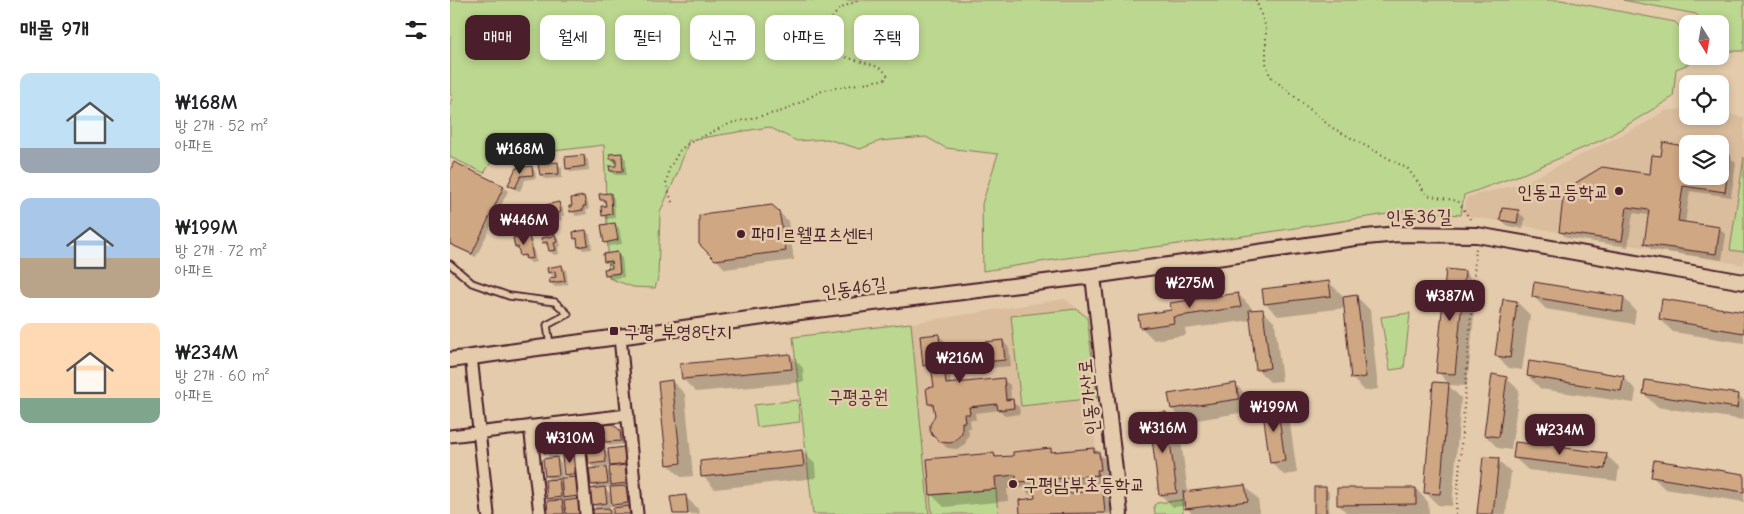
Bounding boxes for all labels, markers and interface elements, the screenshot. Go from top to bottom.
chip: 매매 [465,15,530,60]
chip: 월세 [540,15,605,60]
chip: 필터 [615,15,680,60]
chip: 신규 [690,15,755,60]
chip: 아파트 [765,15,844,60]
chip: 주택 [854,15,919,60]
north arrow [1679,15,1729,65]
map controls [1679,15,1729,185]
icon: filters [402,16,430,44]
text: 매물 9개 [20,17,89,41]
button: locate [1679,75,1729,125]
text: ₩168M [175,90,238,114]
icon: home [60,93,120,153]
text: 방 2개 · 52 m² [175,117,268,135]
pin: ₩168M [485,132,555,175]
button: layers [1679,135,1729,185]
text: 아파트 [175,137,214,155]
text: ₩168M [496,140,544,158]
place label: 인동고등학교 [1517,181,1609,203]
marker: 인동고등학교 [1613,185,1625,197]
pin: ₩446M [489,204,559,246]
street label: 인동36길 [1386,205,1452,229]
text: ₩446M [500,211,548,229]
text: ₩199M [175,215,238,239]
icon: home [60,218,120,278]
place label: 파미르웰포츠센터 [751,224,873,246]
marker: 파미르웰포츠센터 [735,228,747,240]
text: 방 2개 · 72 m² [175,242,266,260]
text: 아파트 [175,262,214,280]
pin: ₩275M [1155,266,1225,309]
street label: 인동46길 [820,273,888,303]
text: ₩275M [1166,274,1214,292]
pin: ₩387M [1415,280,1485,322]
text: ₩387M [1426,287,1474,305]
place label: 구평 부영8단지 [624,321,732,343]
marker: 구평 부영8단지 [608,325,620,337]
text: ₩234M [175,340,238,364]
pin: ₩216M [925,342,995,384]
icon: home [60,343,120,403]
text: ₩216M [936,349,984,367]
street label: 인동가산로 [1074,358,1104,436]
text: 방 2개 · 60 m² [175,367,269,385]
park label: 구평공원 [827,386,889,408]
text: 아파트 [175,387,214,405]
pin: ₩199M [1239,390,1309,433]
text: ₩199M [1250,398,1298,416]
pin: ₩316M [1128,412,1198,454]
pin: ₩234M [1525,414,1595,456]
text: ₩316M [1139,419,1187,437]
text: ₩234M [1536,421,1584,439]
pin: ₩310M [535,422,605,464]
text: ₩310M [546,429,594,447]
place label: 구평남부초등학교 [1023,474,1145,496]
marker: 구평남부초등학교 [1007,478,1019,490]

